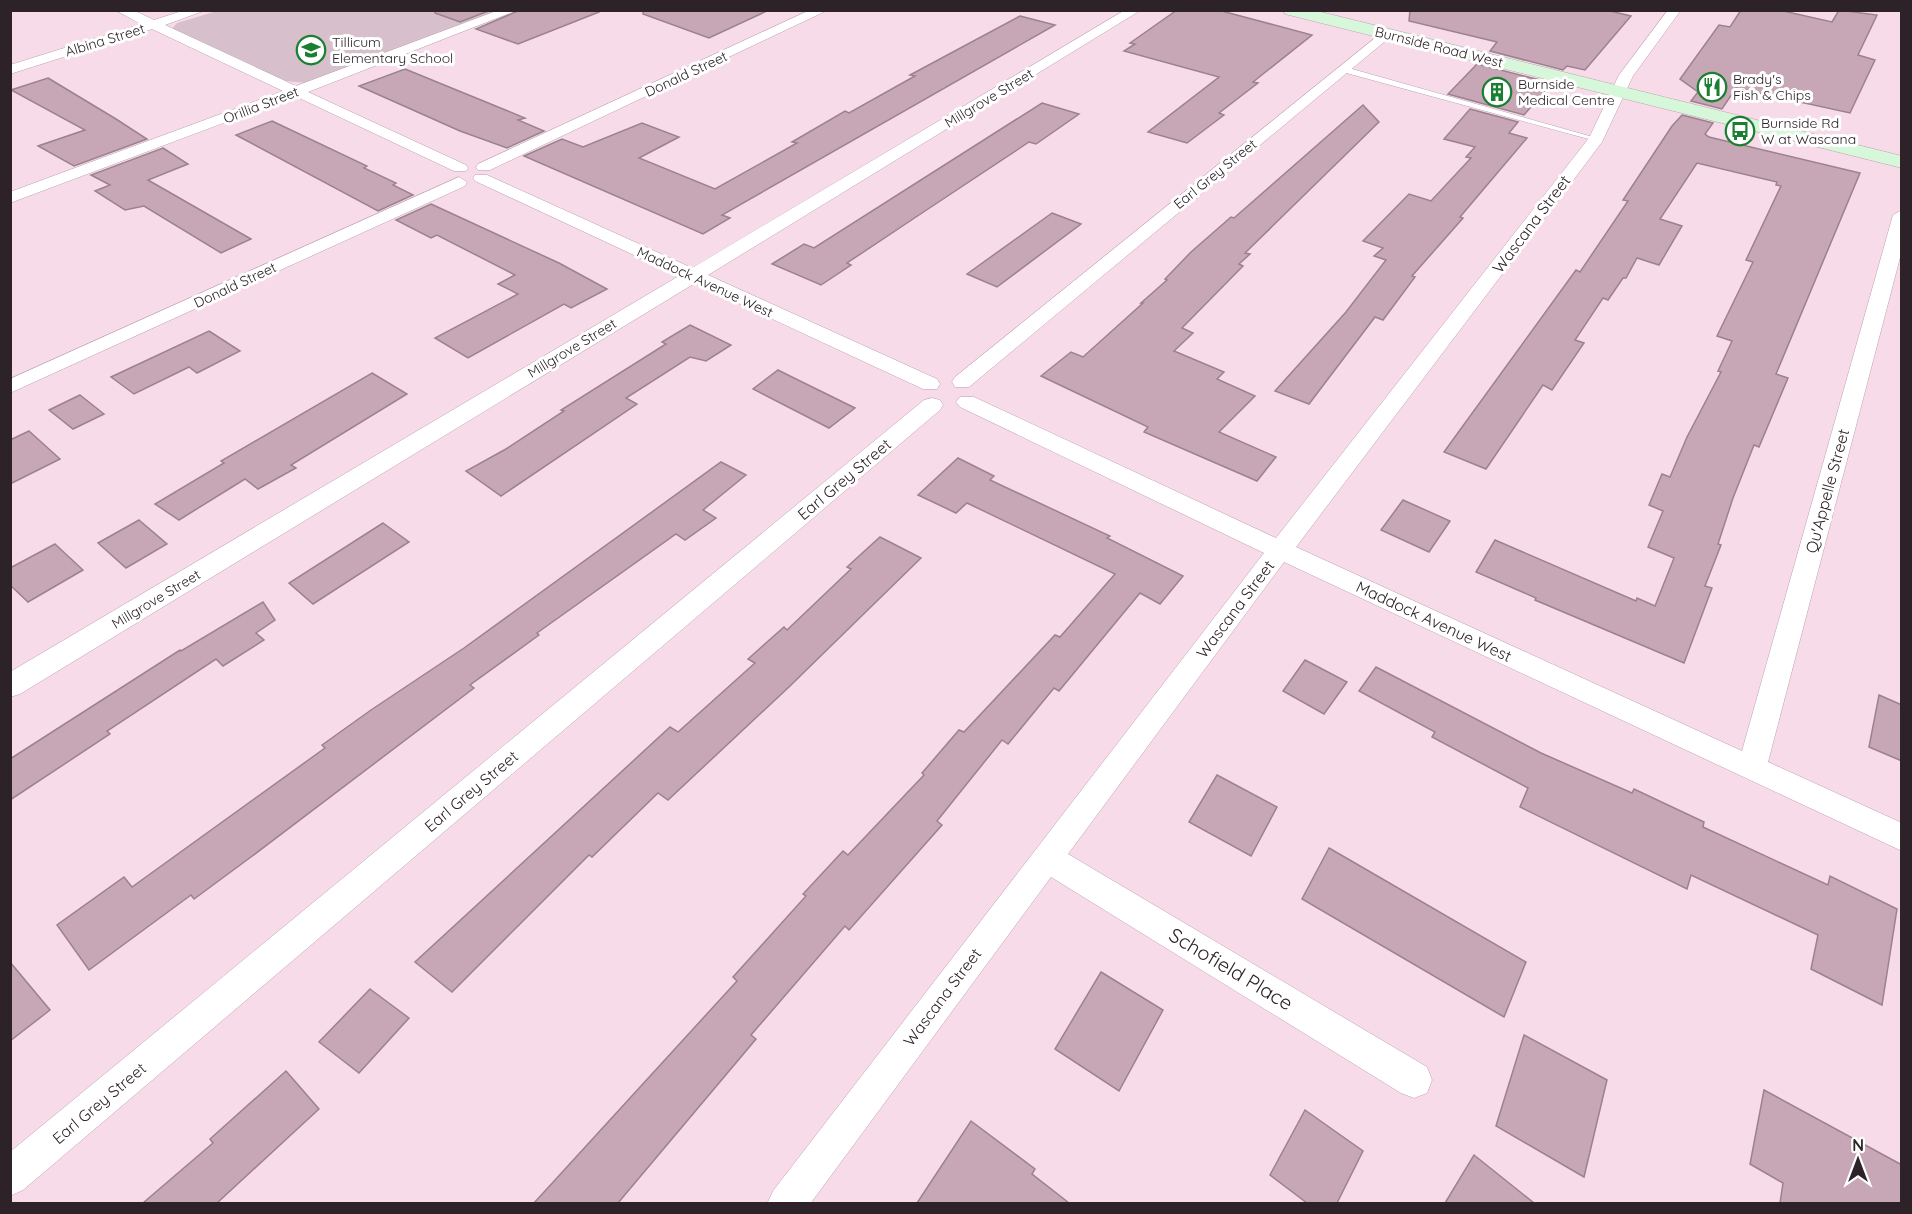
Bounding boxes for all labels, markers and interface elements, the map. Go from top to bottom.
street label: Albina Street [63,19,147,61]
street label: Burnside Road West [1373,22,1505,72]
place label: Tillicum Elementary School [332,33,453,67]
school or university icon: Tillicum Elementary School [295,34,327,66]
street label: Donald Street [642,47,730,101]
street label: Millgrove Street [941,64,1037,132]
place label: Brady's Fish & Chips [1733,70,1811,104]
restaurant icon: Brady's Fish & Chips [1696,71,1728,103]
place label: Burnside Medical Centre [1518,75,1615,109]
building icon: Burnside Medical Centre [1481,76,1513,108]
street label: Orillia Street [221,82,301,128]
place label: Burnside Rd W at Wascana [1761,114,1856,148]
bus stop icon: Burnside Rd W at Wascana [1724,115,1756,147]
street label: Earl Grey Street [1170,135,1260,213]
street label: Wascana Street [1488,171,1574,277]
street label: Maddock Avenue West [634,243,776,322]
street label: Donald Street [191,258,279,312]
street label: Millgrove Street [524,314,620,382]
street label: Qu'Appelle Street [1801,427,1853,555]
street label: Earl Grey Street [793,434,895,524]
street label: Wascana Street [1192,556,1278,662]
street label: Millgrove Street [108,565,204,633]
street label: Maddock Avenue West [1353,576,1515,666]
street label: Earl Grey Street [420,746,522,836]
street label: Schofield Place [1165,922,1298,1015]
street label: Wascana Street [899,944,985,1050]
street label: Earl Grey Street [48,1058,150,1148]
north arrow [1828,1130,1888,1190]
text: N [1852,1135,1864,1155]

